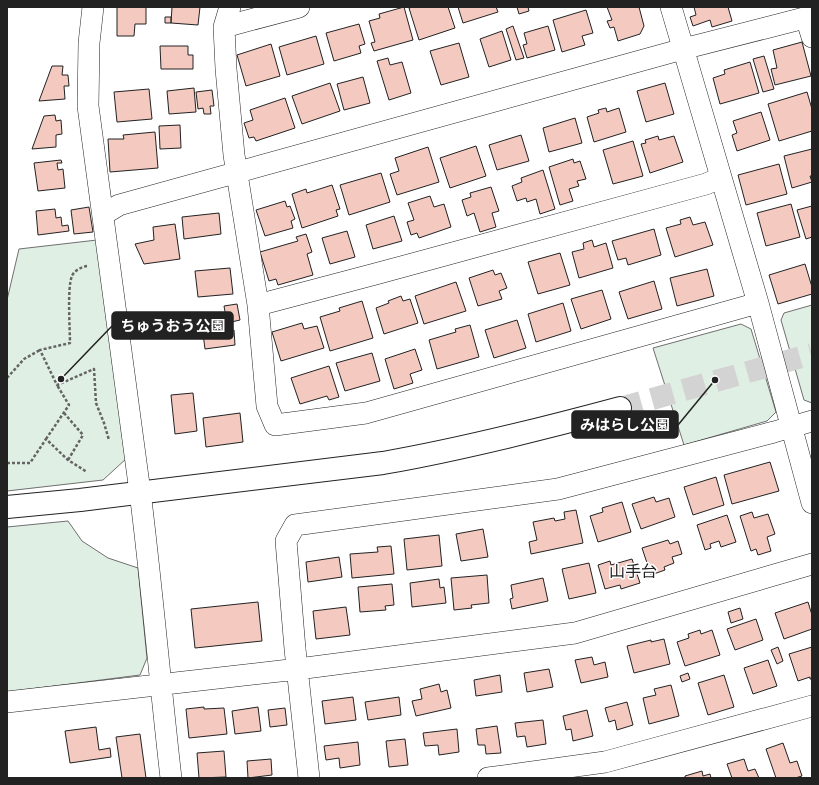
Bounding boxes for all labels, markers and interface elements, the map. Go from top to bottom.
callout: ちゅうおう公園 [112,312,233,339]
text: ちゅうおう公園 [120,316,226,334]
callout: みはらし公園 [572,411,678,438]
text: みはらし公園 [580,415,670,433]
district label: 山手台 [609,561,657,580]

